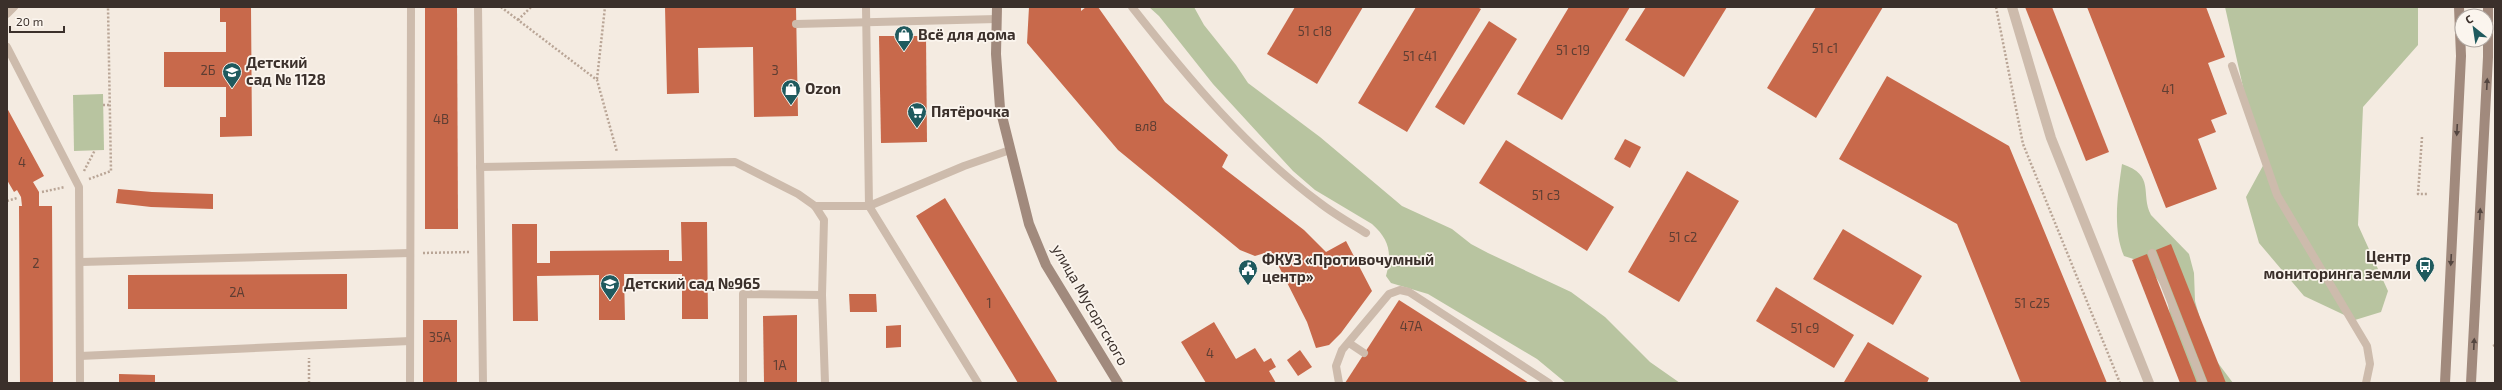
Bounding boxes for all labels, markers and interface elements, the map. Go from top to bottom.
scale bar [10,8,64,34]
north arrow [2454,8,2494,48]
text: С [2463,11,2475,26]
text: 20 m [16,14,43,28]
house number: 51 с18 [1298,23,1332,39]
shop icon: Всё для дома [893,24,915,52]
place label: Всё для дома [918,25,1016,43]
house number: 51 с1 [1812,40,1838,56]
house number: 51 с19 [1556,42,1590,58]
house number: 51 с41 [1403,48,1437,64]
place label: Детский сад № 1128 [246,53,326,88]
school or university icon: Детский сад № 1128 [221,61,243,89]
house number: 2Б [200,62,216,78]
house number: 3 [771,62,779,78]
shop icon: Ozon [780,78,802,106]
one-way arrow [2483,78,2490,90]
place label: Ozon [805,79,841,97]
house number: 41 [2161,81,2175,97]
supermarket icon: Пятёрочка [906,101,928,129]
place label: Пятёрочка [931,102,1010,120]
house number: 4В [433,111,449,127]
house number: вл8 [1135,118,1157,134]
one-way arrow [2454,124,2461,136]
house number: 4 [18,154,26,170]
house number: 51 с3 [1532,187,1560,203]
one-way arrow [2476,208,2483,220]
house number: 51 с2 [1669,229,1697,245]
street label: улица Мусоргского [1048,241,1133,369]
place label: Центр мониторинга земли [2264,247,2411,282]
place label: ФКУЗ «Противочумный центр» [1262,250,1434,285]
one-way arrow [2448,254,2454,267]
house number: 2 [32,255,40,271]
bus stop icon: Центр мониторинга земли [2414,255,2436,283]
public building icon: ФКУЗ «Противочумный центр» [1237,258,1259,286]
school or university icon: Детский сад №965 [599,273,621,301]
place label: Детский сад №965 [624,274,760,292]
house number: 2А [229,284,245,300]
house number: 1 [986,295,992,311]
house number: 51 с25 [2014,295,2050,311]
house number: 47А [1400,318,1422,334]
house number: 51 с9 [1791,320,1819,336]
house number: 35А [429,329,451,345]
one-way arrow [2470,338,2477,350]
house number: 4 [1206,345,1214,361]
house number: 1А [773,357,787,373]

